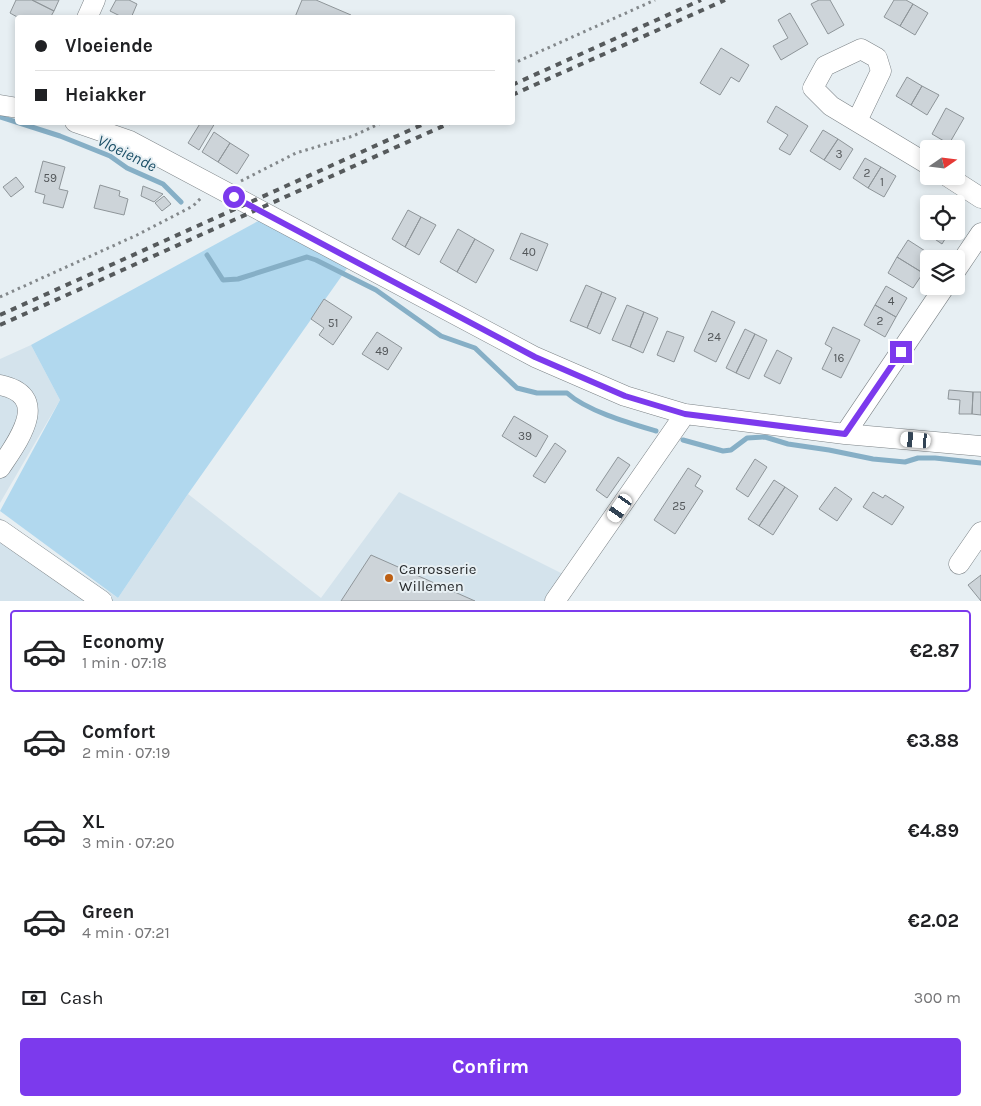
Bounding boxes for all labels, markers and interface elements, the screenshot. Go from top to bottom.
text: Vloeiende [65,35,153,57]
text: Heiakker [65,84,146,106]
water label: Vloeiende [94,130,160,176]
north arrow [920,140,965,185]
map controls [920,140,965,295]
house number: 3 [835,147,843,161]
house number: 2 [864,166,871,180]
house number: 59 [43,171,57,185]
house number: 1 [880,175,884,189]
route start [223,186,245,208]
button: locate [920,195,965,240]
house number: 40 [522,245,536,259]
button: layers [920,250,965,295]
house number: 4 [888,294,895,308]
house number: 2 [877,314,884,328]
house number: 51 [328,316,338,330]
house number: 24 [707,330,721,344]
route end [890,341,912,363]
house number: 49 [375,344,389,358]
house number: 16 [834,351,845,365]
house number: 39 [518,429,532,443]
car [900,431,931,449]
car [605,491,634,525]
house number: 25 [672,499,686,513]
place label: Carrosserie Willemen [399,560,477,595]
marker: Carrosserie Willemen [383,572,395,584]
icon: car [22,629,67,674]
text: Economy [82,631,164,653]
text: €2.87 [910,640,959,662]
text: 1 min · 07:18 [82,653,167,672]
icon: car [22,719,67,764]
text: Comfort [82,721,156,743]
text: €3.88 [906,730,959,752]
text: 2 min · 07:19 [82,743,170,762]
icon: car [22,809,67,854]
text: XL [82,811,104,833]
text: €4.89 [908,820,959,842]
text: 3 min · 07:20 [82,833,175,852]
icon: car [22,899,67,944]
text: Green [82,901,134,923]
text: €2.02 [908,910,959,932]
text: 4 min · 07:21 [82,923,170,942]
icon: cash [20,984,48,1012]
text: Cash [60,987,104,1009]
text: 300 m [914,988,961,1007]
button: Confirm [20,1038,961,1096]

